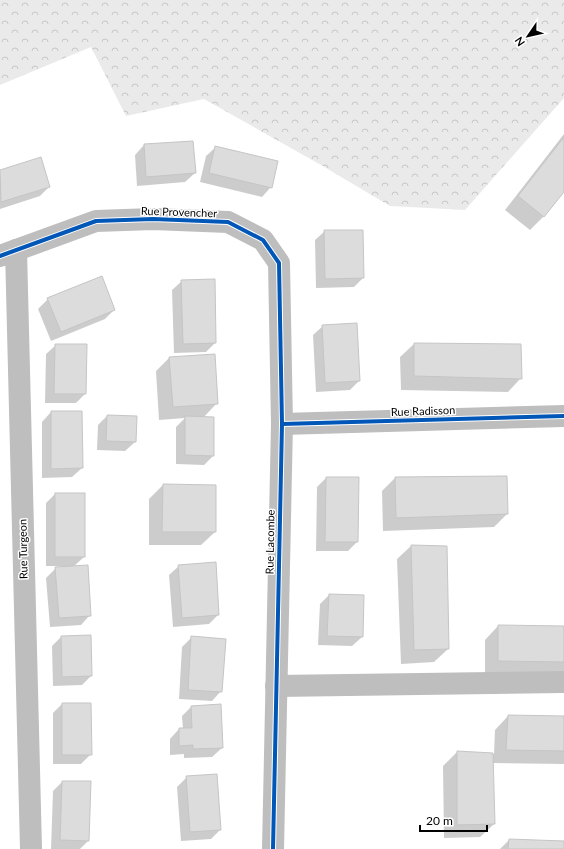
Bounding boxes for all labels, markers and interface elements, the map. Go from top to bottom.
north arrow [508,16,548,56]
text: N [512,35,527,49]
street label: Rue Provencher [141,204,217,219]
street label: Rue Radisson [391,403,455,418]
street label: Rue Lacombe [262,509,277,575]
street label: Rue Turgeon [15,519,30,579]
scale bar [420,807,487,833]
text: 20 m [426,813,453,828]

